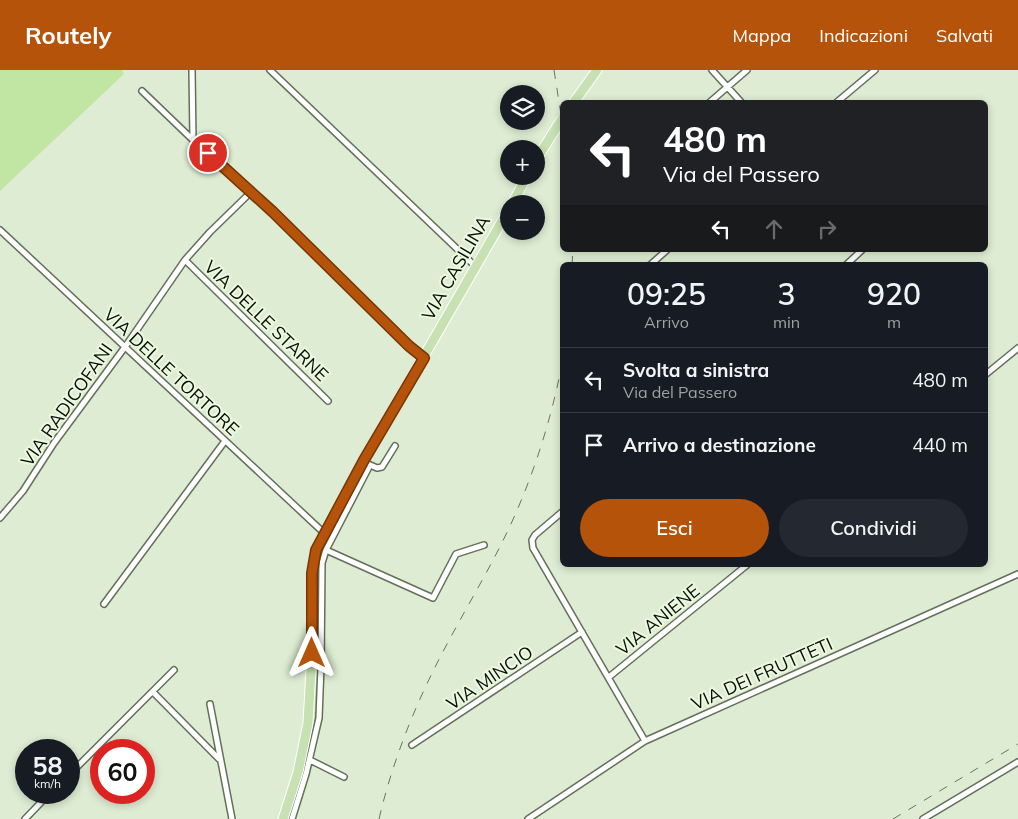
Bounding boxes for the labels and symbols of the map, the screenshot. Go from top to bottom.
pin [187,132,229,174]
street label: VIA CASILINA [416,211,495,324]
street label: VIA DELLE STARNE [199,255,333,386]
street label: VIA DELLE TORTORE [99,303,244,440]
street label: VIA RADICOFANI [16,339,118,471]
street label: VIA ANIENE [611,579,704,660]
position arrow [285,626,337,678]
street label: VIA DEI FRUTTETI [688,632,836,715]
street label: VIA MINCIO [442,640,537,715]
speed limit sign: 60 [90,739,155,804]

